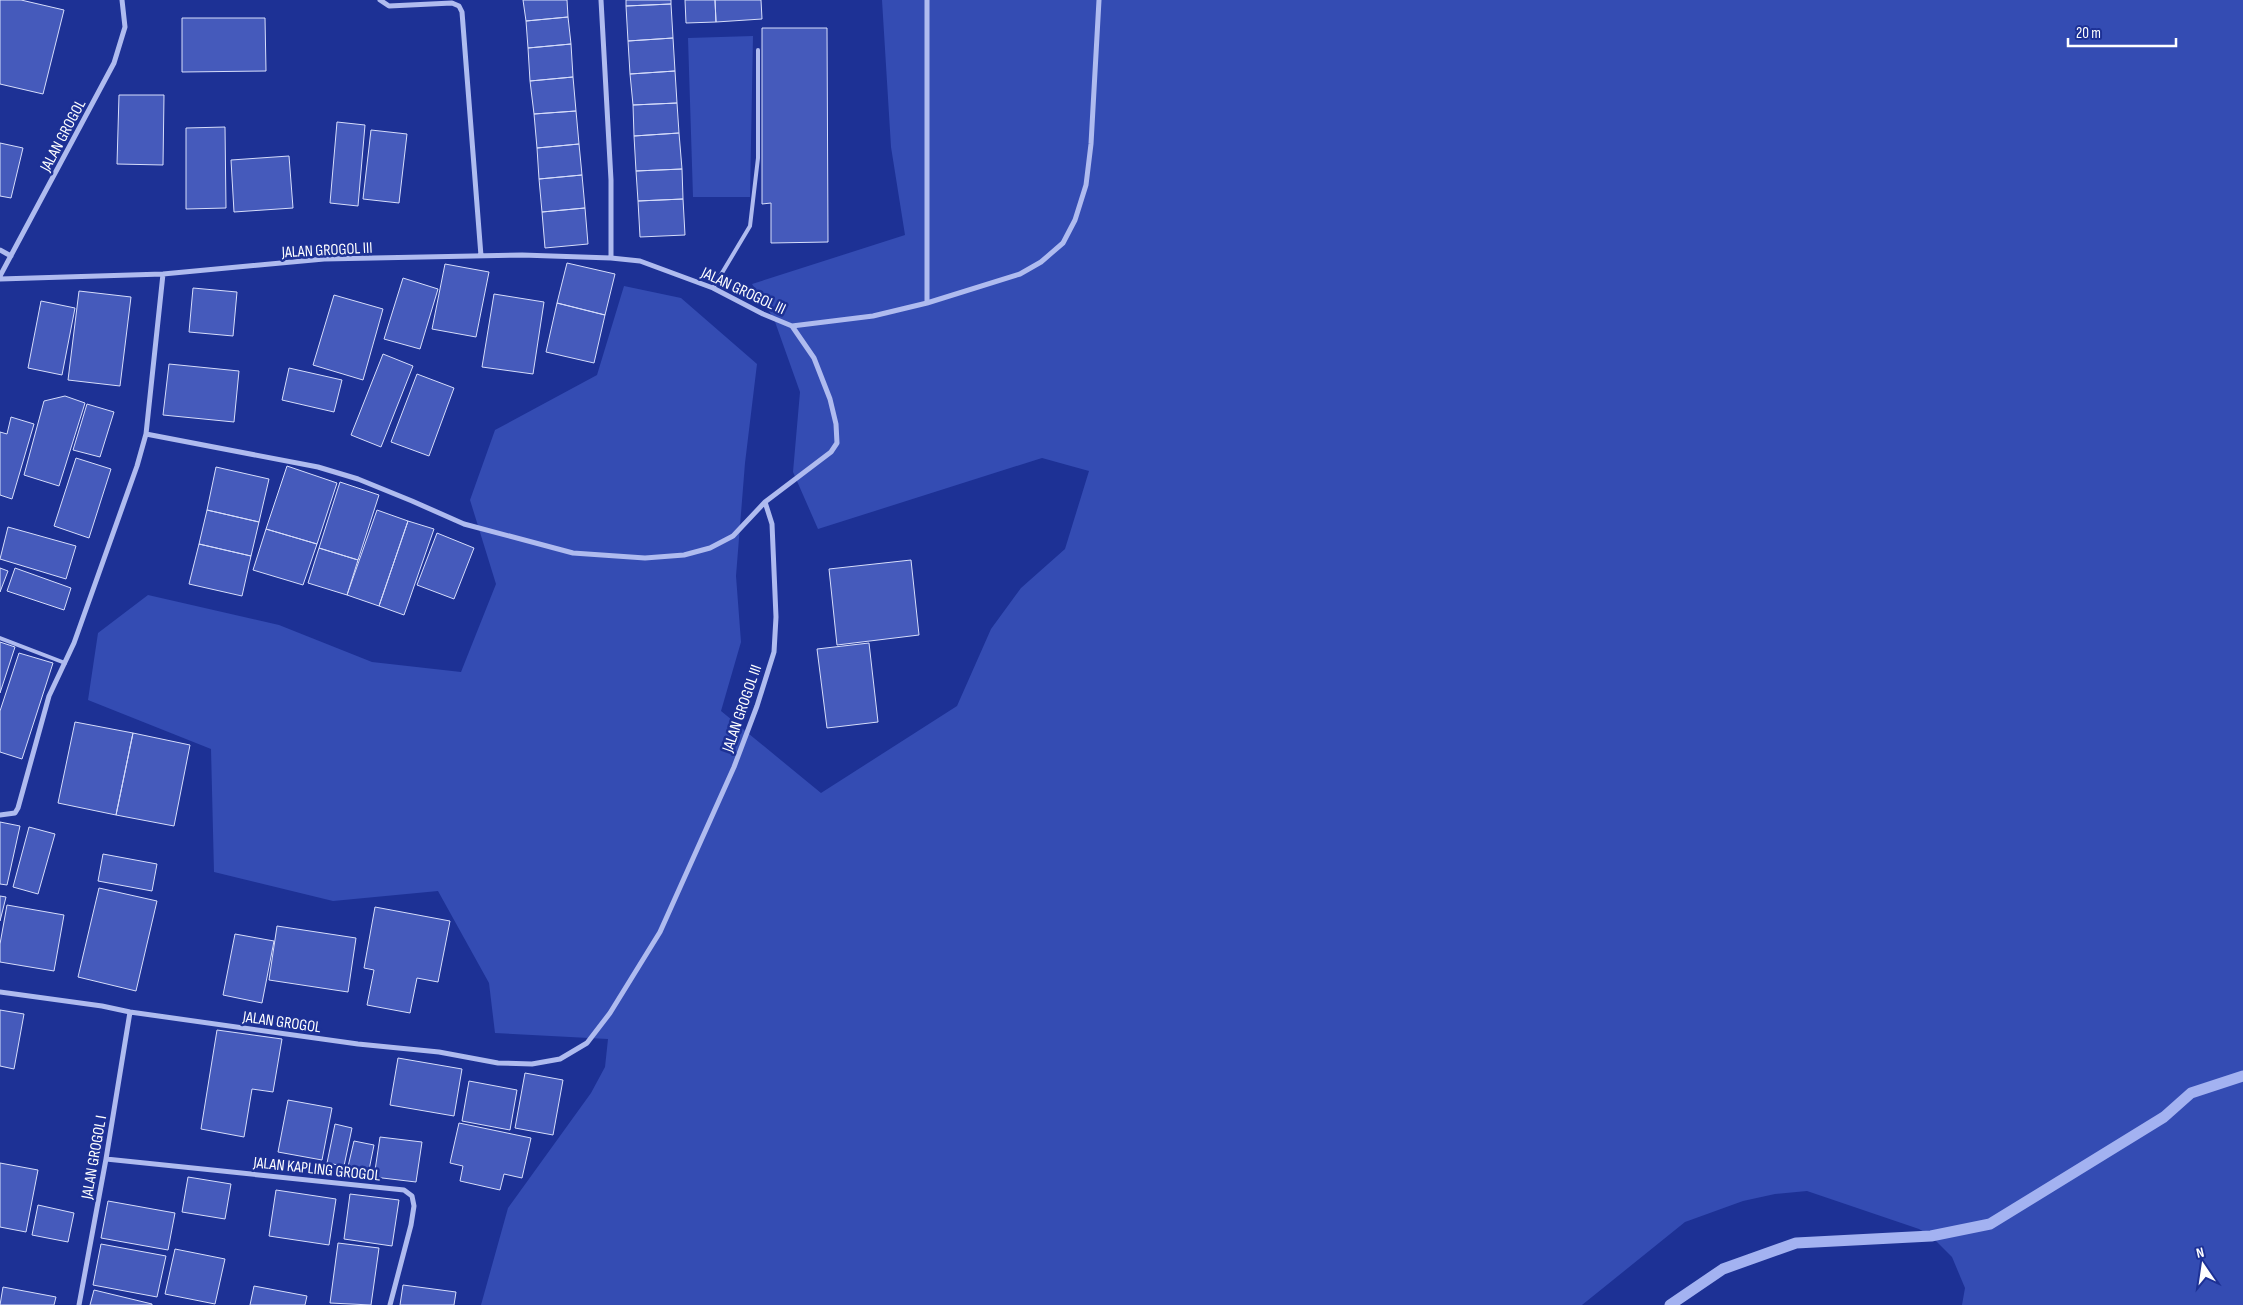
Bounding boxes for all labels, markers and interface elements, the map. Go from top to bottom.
scale bar [2068,15,2176,47]
text: 20 m [2076,24,2101,43]
street label: JALAN GROGOL [36,96,90,176]
street label: JALAN GROGOL III [280,239,373,262]
street label: JALAN GROGOL III [697,263,789,319]
street label: JALAN GROGOL III [718,662,766,756]
street label: JALAN GROGOL [240,1007,322,1037]
street label: JALAN GROGOL I [78,1114,111,1202]
street label: JALAN KAPLING GROGOL [251,1153,381,1186]
north arrow [2178,1240,2228,1290]
text: N [2195,1244,2206,1262]

